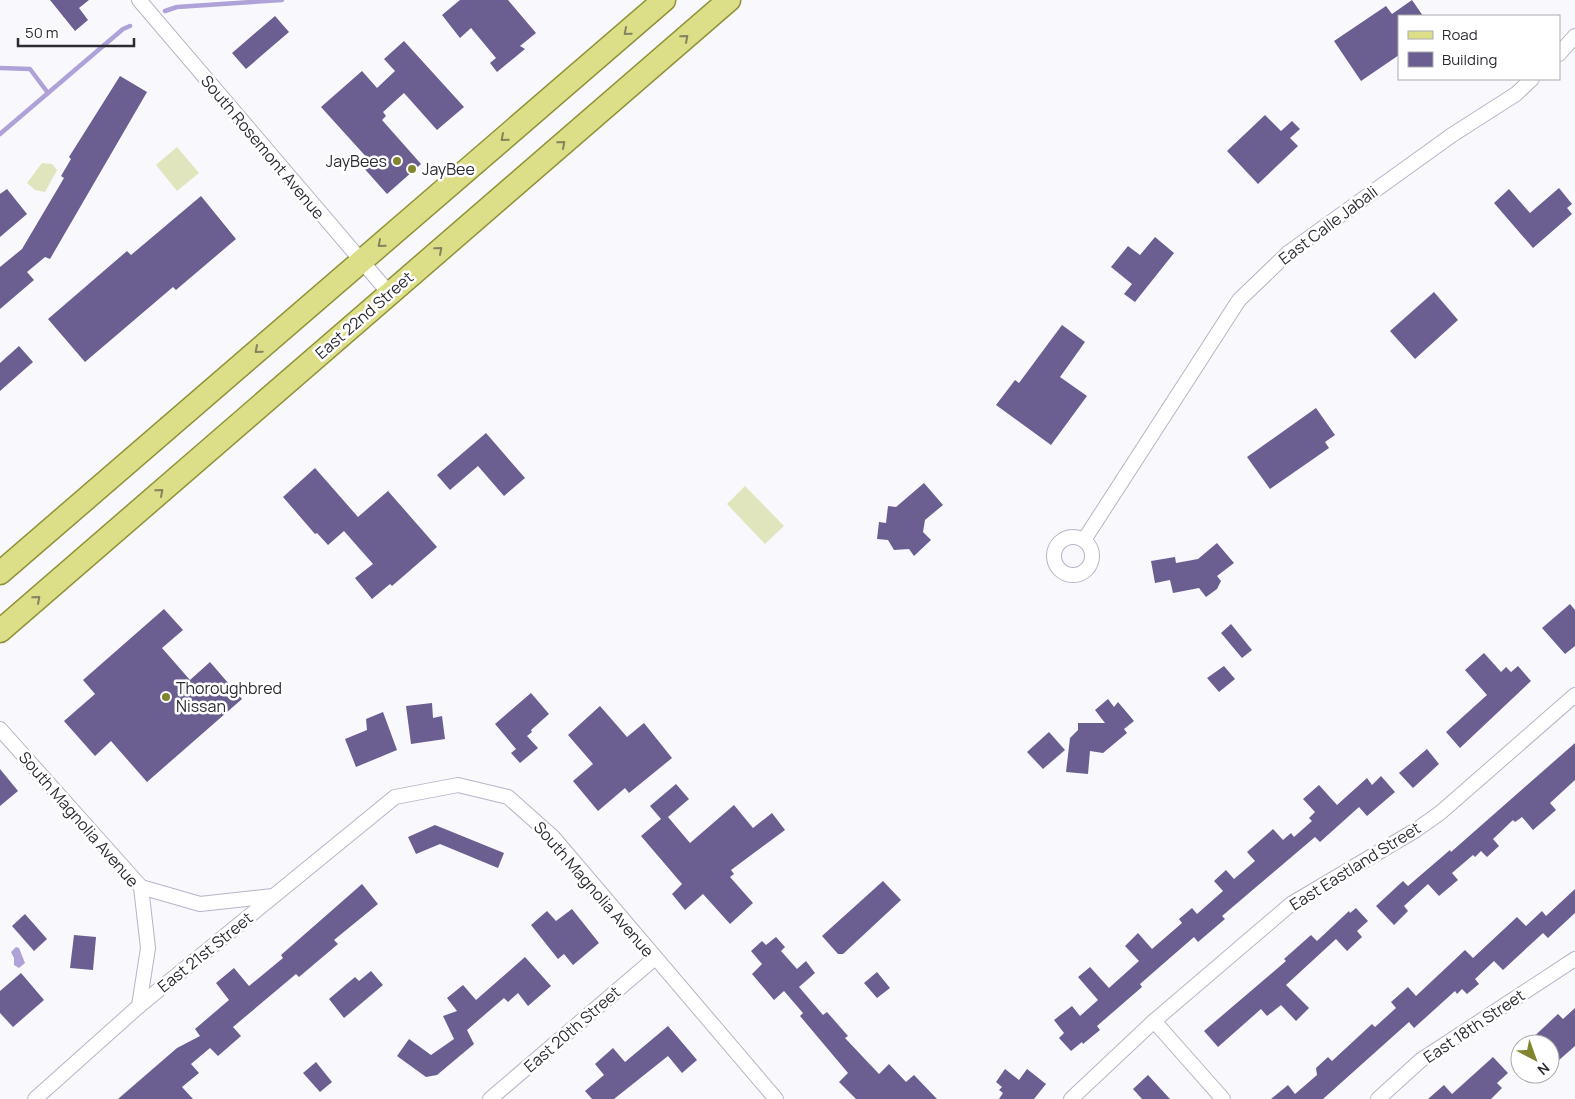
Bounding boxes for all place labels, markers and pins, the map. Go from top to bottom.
place label: JayBees [326,150,387,172]
marker: JayBees [391,155,403,167]
place label: JayBee [422,158,475,180]
marker: JayBee [406,163,418,175]
place label: Thoroughbred Nissan [176,677,282,717]
marker: Thoroughbred Nissan [160,691,172,703]

